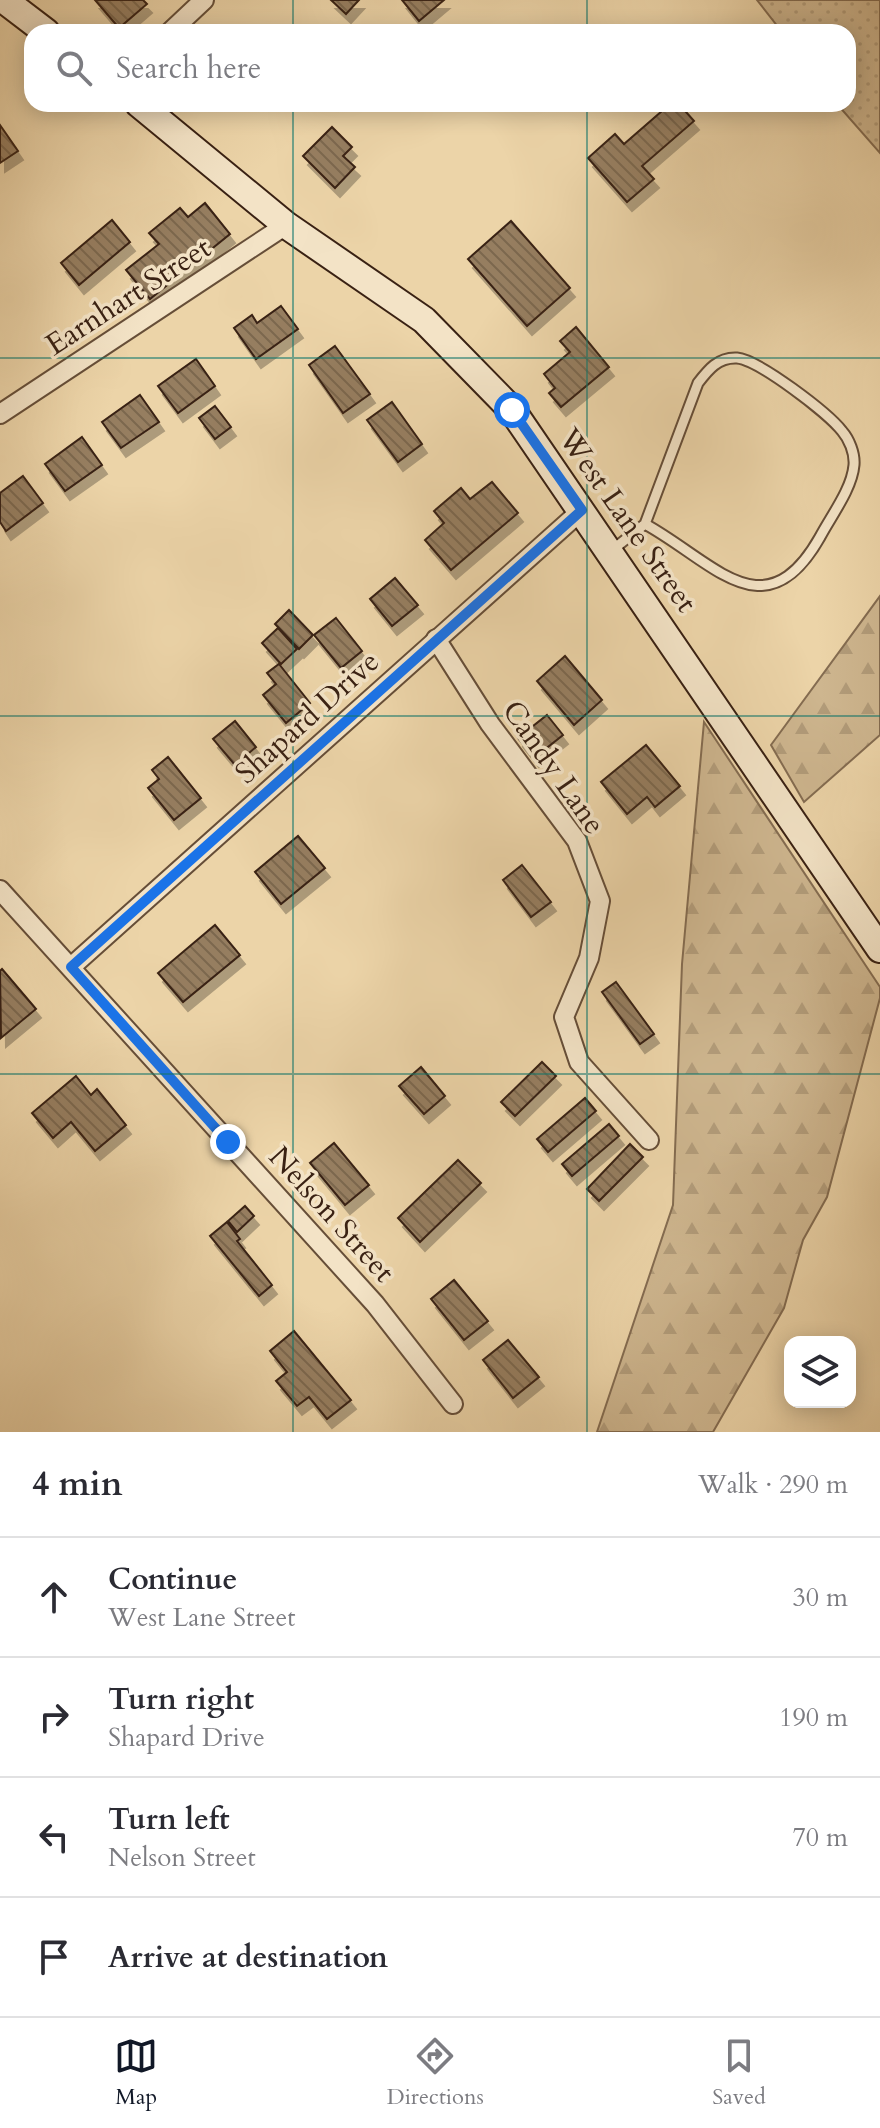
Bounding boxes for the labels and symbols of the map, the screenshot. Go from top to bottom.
street label: Earnhart Street [38,227,219,365]
route start [494,392,530,428]
street label: West Lane Street [548,419,707,621]
street label: Shapard Drive [226,642,388,793]
street label: Candy Lane [492,692,615,842]
route end [210,1124,246,1160]
street label: Nelson Street [259,1137,404,1292]

